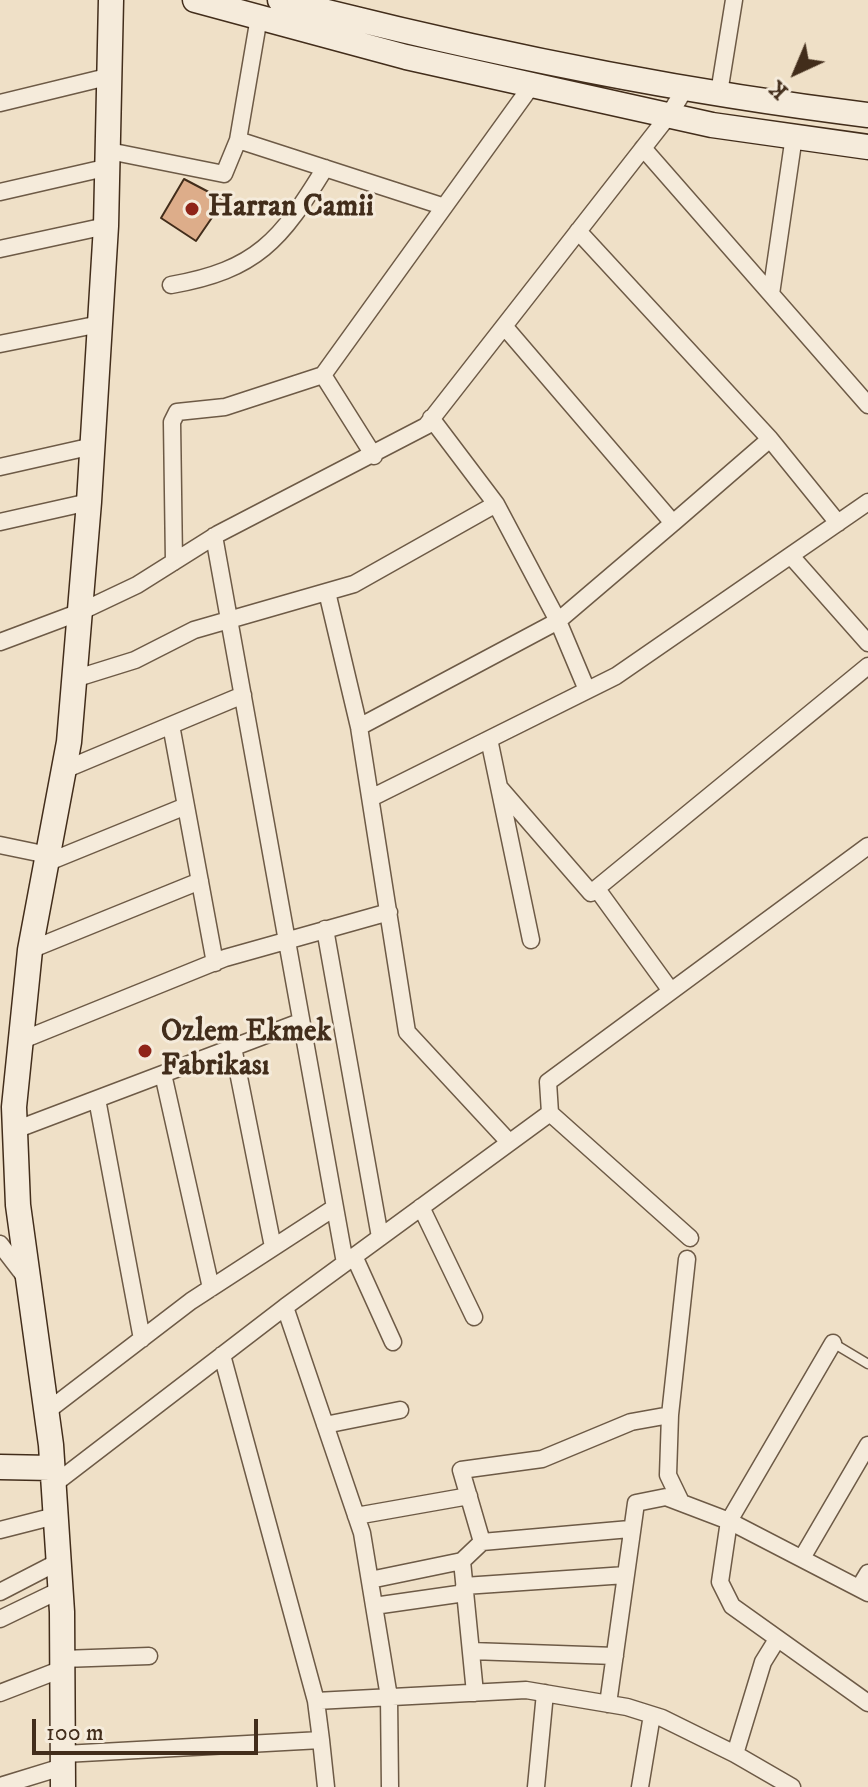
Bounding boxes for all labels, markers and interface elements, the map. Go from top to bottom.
north arrow [756,32,836,112]
text: K [764,75,794,105]
place label: Harran Camii [208,191,374,227]
marker: Harran Camii [183,200,201,218]
place label: Ozlem Ekmek Fabrikası [161,1016,331,1086]
marker: Ozlem Ekmek Fabrikası [136,1042,154,1060]
scale bar [36,1703,262,1753]
text: 100 m [46,1718,104,1748]

